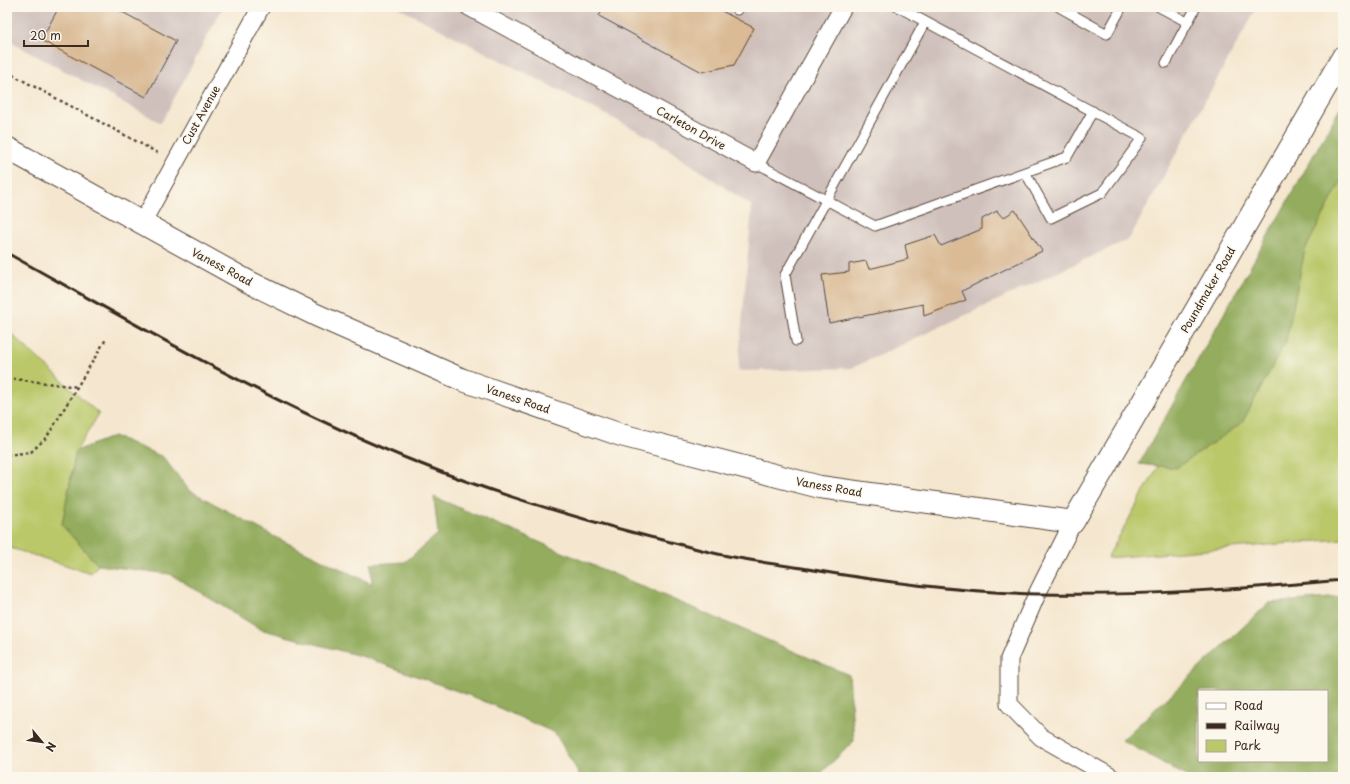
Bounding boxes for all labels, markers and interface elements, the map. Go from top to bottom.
scale bar [24,22,88,48]
text: 20 m [30,26,61,44]
street label: Cust Avenue [177,82,224,148]
street label: Carleton Drive [653,101,729,154]
street label: Vaness Road [189,243,256,290]
street label: Poundmaker Road [1176,243,1239,336]
street label: Vaness Road [484,380,553,418]
street label: Vaness Road [795,472,864,501]
legend [1198,690,1328,762]
text: Road [1234,696,1263,714]
text: Railway [1234,716,1280,734]
north arrow [22,722,62,762]
text: Park [1234,736,1261,754]
text: N [41,739,61,755]

